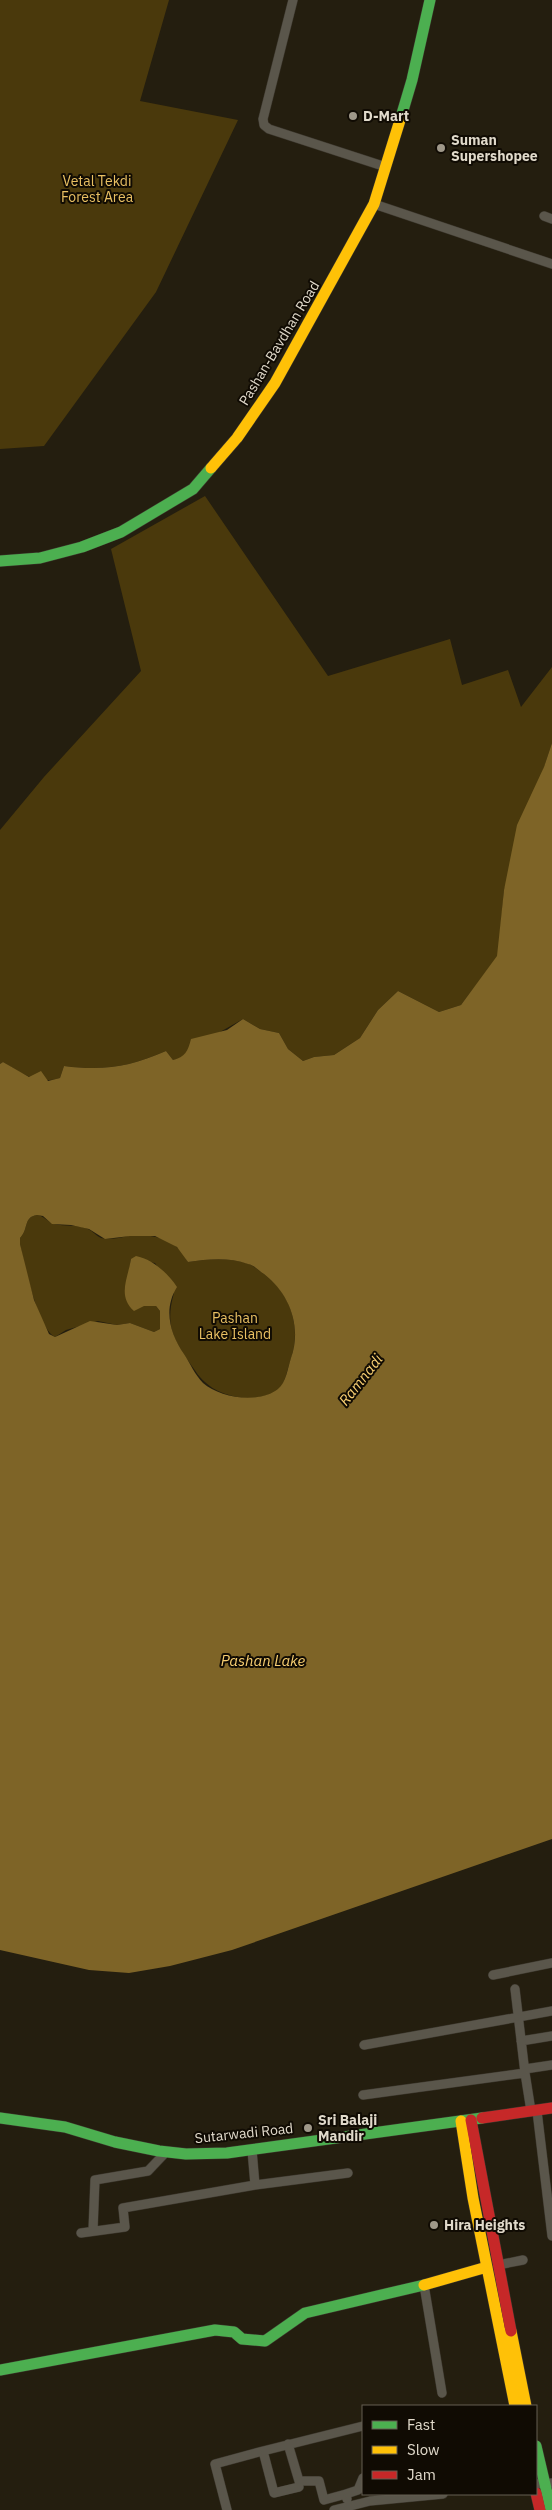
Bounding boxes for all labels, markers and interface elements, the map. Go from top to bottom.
place label: D-Mart [363,107,409,125]
marker: D-Mart [347,110,359,122]
place label: Suman Supershopee [451,131,538,165]
marker: Suman Supershopee [435,142,447,154]
park label: Vetal Tekdi Forest Area [61,172,134,206]
street label: Pashan-Bavdhan Road [235,278,323,408]
park label: Pashan Lake Island [199,1309,271,1343]
water label: Ramnadi [335,1350,387,1409]
water label: Pashan Lake [221,1651,306,1670]
place label: Sri Balaji Mandir [318,2111,377,2145]
street label: Sutarwadi Road [194,2119,294,2147]
marker: Sri Balaji Mandir [302,2122,314,2134]
place label: Hira Heights [444,2216,525,2234]
marker: Hira Heights [428,2219,440,2231]
legend [362,2405,537,2495]
text: Fast [407,2415,435,2434]
text: Slow [407,2440,440,2459]
text: Jam [407,2465,436,2484]

